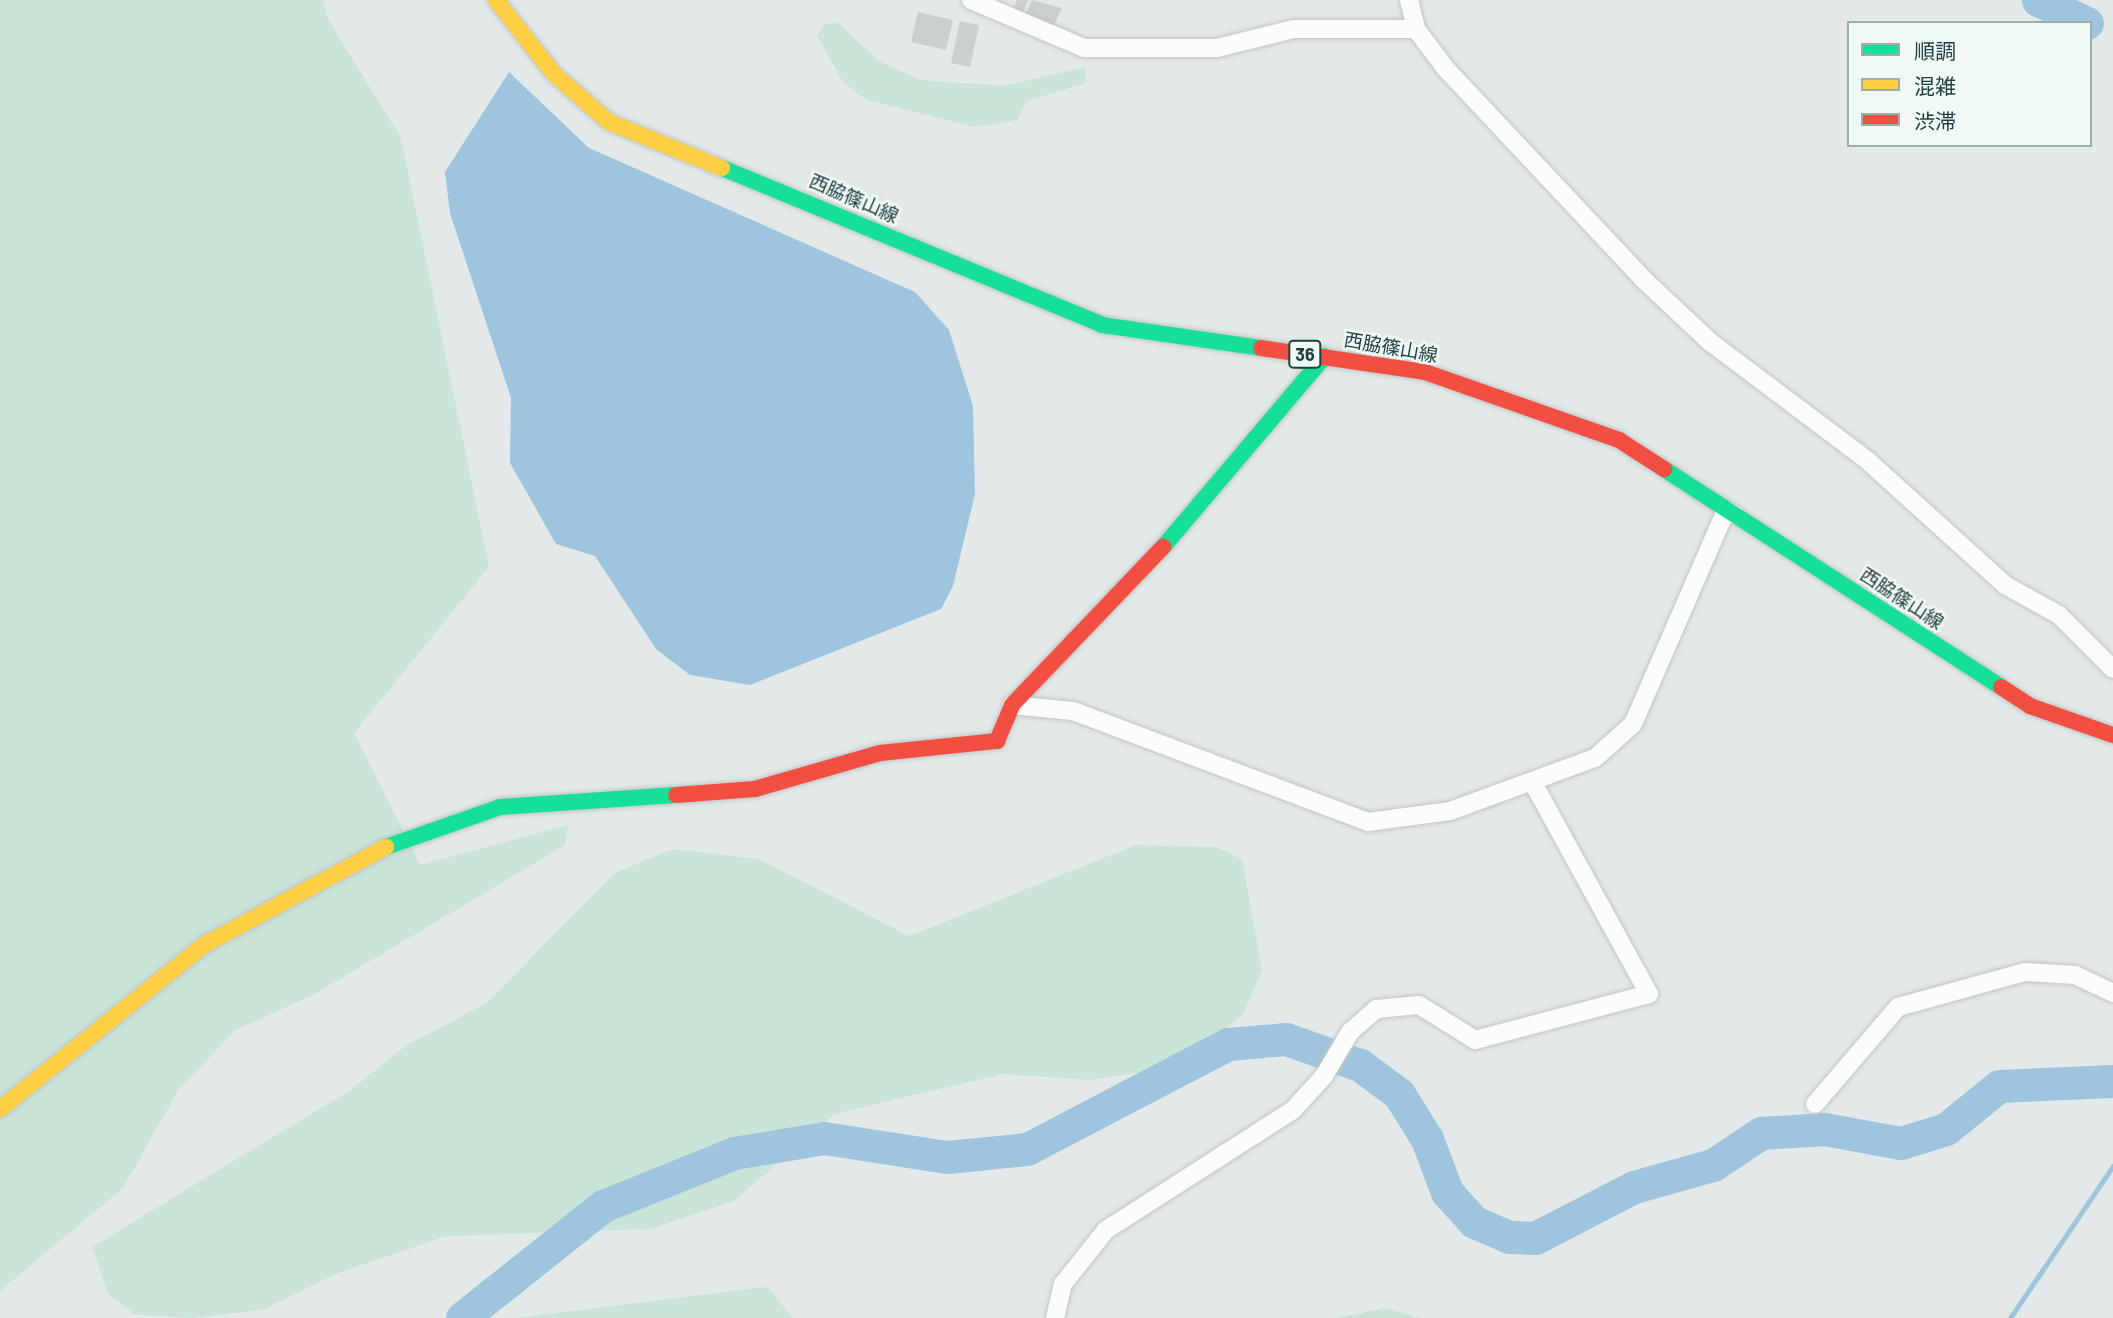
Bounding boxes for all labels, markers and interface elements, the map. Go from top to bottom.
legend [1847,21,2092,147]
text: 順調 [1914,38,1956,63]
text: 混雑 [1914,73,1956,98]
text: 渋滞 [1914,108,1956,133]
street label: 西脇篠山線 [806,169,902,227]
street label: 西脇篠山線 [1342,328,1440,366]
road number: 36 [1288,340,1322,368]
street label: 西脇篠山線 [1856,563,1948,633]

